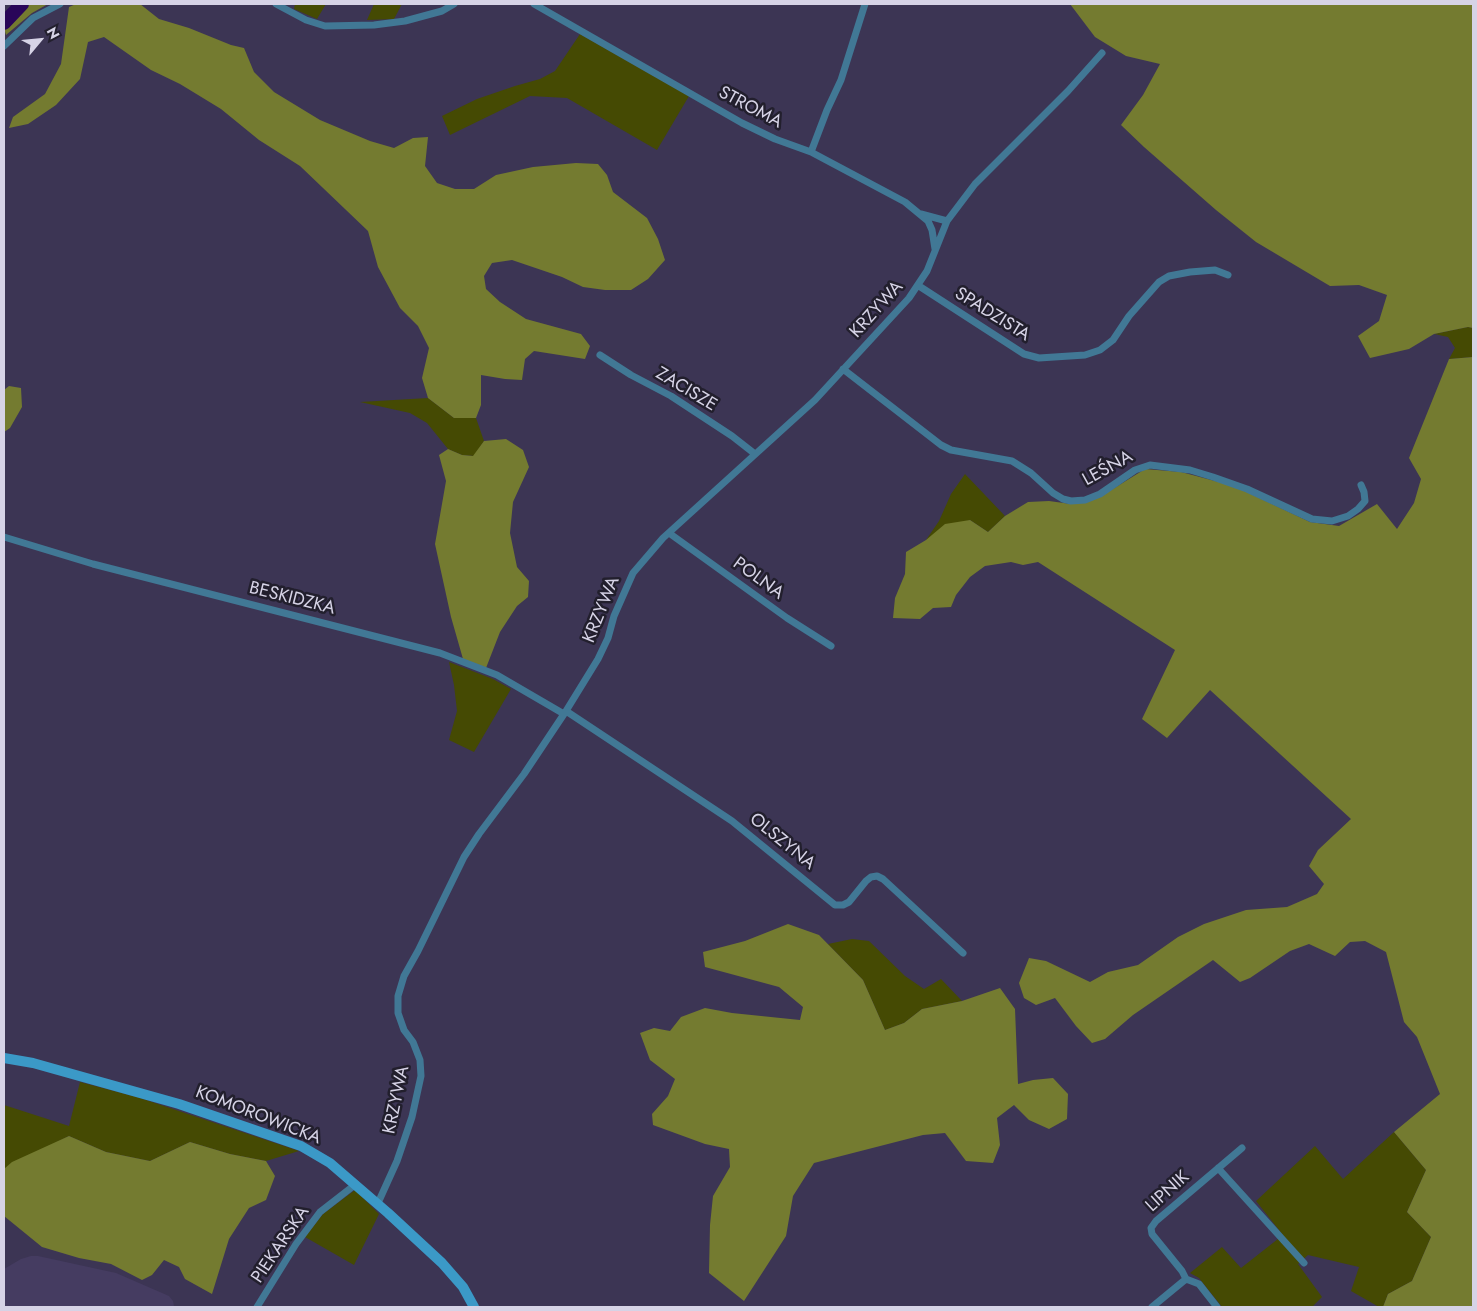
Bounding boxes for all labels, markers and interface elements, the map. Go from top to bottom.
north arrow [15,15,65,65]
text: N [42,23,65,43]
street label: STROMA [714,82,786,134]
street label: KRZYWA [846,277,908,343]
street label: SPADZISTA [950,283,1034,347]
street label: ZACISZE [652,363,720,417]
street label: LEŚNA [1079,447,1137,491]
street label: POLNA [728,553,788,605]
street label: KRZYWA [579,574,625,646]
street label: BESKIDZKA [247,578,337,620]
street label: OLSZYNA [745,809,819,875]
street label: KRZYWA [379,1064,415,1136]
street label: KOMOROWICKA [192,1082,324,1150]
street label: LIPNIK [1142,1167,1194,1217]
street label: PIEKARSKA [247,1202,315,1288]

